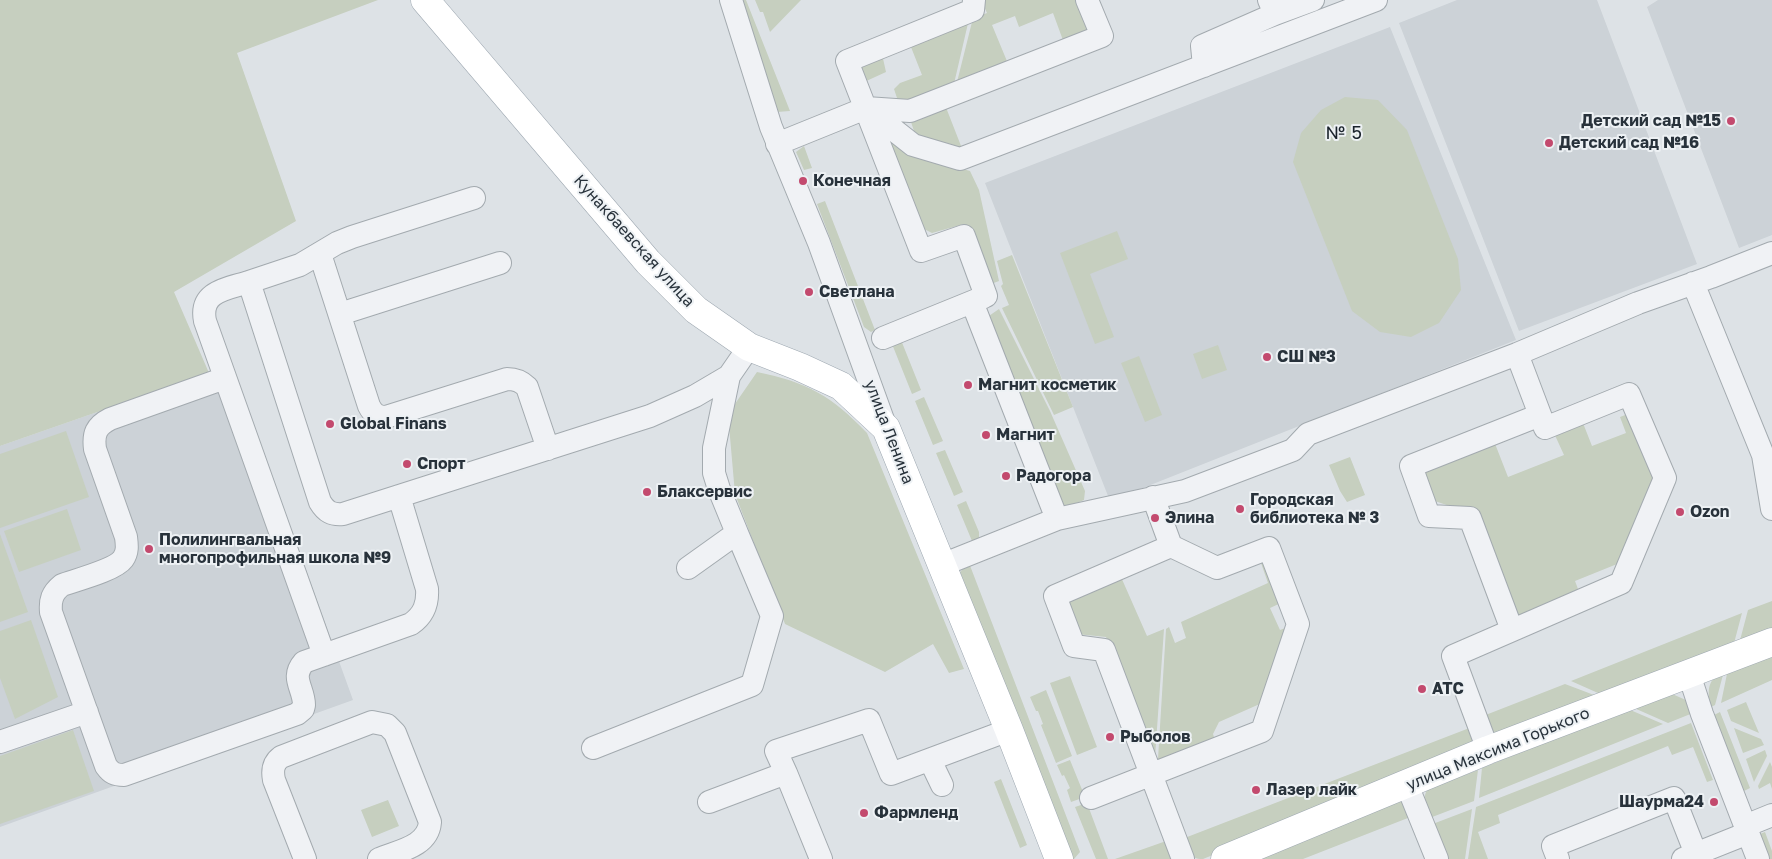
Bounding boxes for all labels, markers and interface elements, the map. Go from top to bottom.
place label: Детский сад №15 [1581,111,1721,131]
marker: Детский сад №15 [1725,115,1737,127]
district label: № 5 [1325,122,1363,144]
place label: Детский сад №16 [1559,133,1699,153]
marker: Детский сад №16 [1543,137,1555,149]
street label: Кунакбаевская улица [570,171,698,311]
place label: Конечная [813,171,891,191]
marker: Конечная [797,175,809,187]
place label: Светлана [819,282,895,302]
marker: Светлана [803,286,815,298]
place label: СШ №3 [1277,347,1336,367]
marker: СШ №3 [1261,351,1273,363]
place label: Магнит косметик [978,375,1117,395]
street label: улица Ленина [860,377,918,487]
marker: Магнит косметик [962,379,974,391]
place label: Global Finans [340,414,447,434]
marker: Global Finans [324,418,336,430]
place label: Магнит [996,425,1055,445]
marker: Магнит [980,429,992,441]
place label: Спорт [417,454,466,474]
marker: Спорт [401,458,413,470]
place label: Радогора [1016,466,1091,486]
marker: Радогора [1000,470,1012,482]
place label: Блаксервис [657,482,752,502]
marker: Блаксервис [641,486,653,498]
place label: Городская библиотека № 3 [1250,490,1379,528]
place label: Ozon [1690,502,1730,522]
marker: Городская библиотека № 3 [1234,503,1246,515]
marker: Ozon [1674,506,1686,518]
place label: Элина [1165,508,1214,528]
marker: Элина [1149,512,1161,524]
place label: Полилингвальная многопрофильная школа №9 [159,530,391,568]
marker: Полилингвальная многопрофильная школа №9 [143,543,155,555]
place label: АТС [1432,679,1464,699]
marker: АТС [1416,683,1428,695]
street label: улица Максима Горького [1404,703,1592,795]
place label: Рыболов [1120,727,1190,747]
marker: Рыболов [1104,731,1116,743]
place label: Лазер лайк [1266,780,1357,800]
marker: Лазер лайк [1250,784,1262,796]
place label: Шаурма24 [1619,792,1704,812]
marker: Шаурма24 [1708,796,1720,808]
place label: Фармленд [874,803,958,823]
marker: Фармленд [858,807,870,819]

